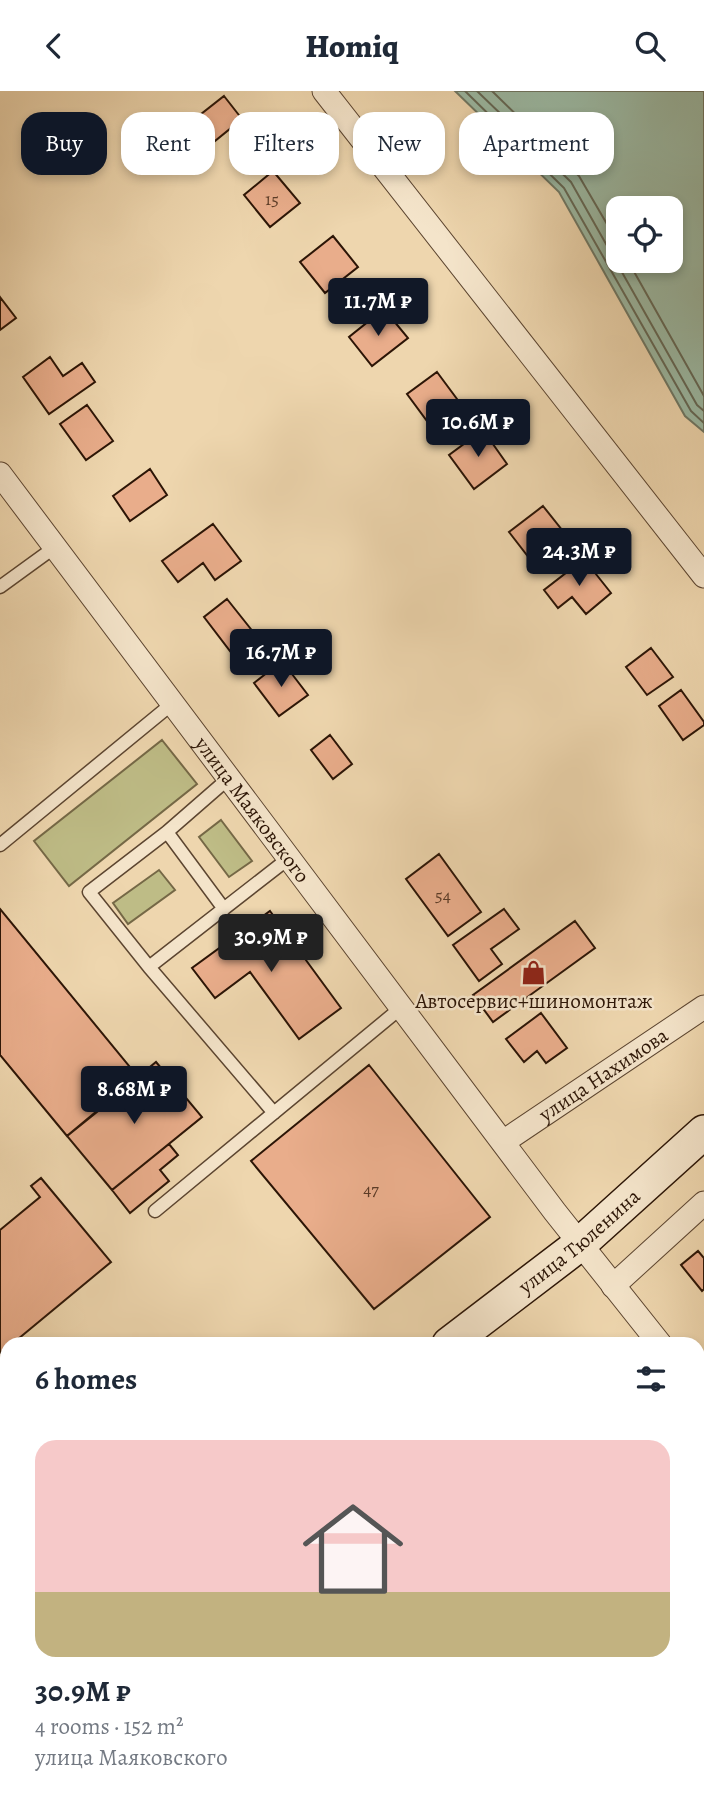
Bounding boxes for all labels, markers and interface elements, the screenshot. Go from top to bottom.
text: Homiq [305,24,399,68]
icon: back [35,27,73,65]
icon: search [631,27,669,65]
chip: Buy [21,112,107,175]
chip: Rent [121,112,215,175]
chip: Filters [229,112,339,175]
chip: New [353,112,445,175]
chip: Apartment [459,112,614,175]
house number: 15 [265,187,279,211]
map controls [606,196,683,273]
button: locate [606,196,683,273]
pin: 11.7M ₽ [313,279,443,338]
text: 11.7M ₽ [344,285,412,316]
pin: 10.6M ₽ [413,399,543,459]
text: 10.6M ₽ [442,406,514,437]
pin: 24.3M ₽ [514,529,644,588]
text: 24.3M ₽ [542,535,616,566]
pin: 16.7M ₽ [216,629,346,689]
text: 16.7M ₽ [246,636,316,667]
street label: улица Маяковского [188,730,317,888]
house number: 54 [435,883,451,907]
pin: 30.9M ₽ [206,915,336,974]
text: 30.9M ₽ [234,921,308,952]
shop icon: Автосервис+шиномонтаж [520,958,548,986]
place label: Автосервис+шиномонтаж [414,987,653,1015]
street label: улица Нахимова [533,1021,674,1129]
pin: 8.68M ₽ [69,1067,199,1126]
text: 8.68M ₽ [97,1073,171,1104]
house number: 47 [363,1177,379,1201]
street label: улица Тюленина [512,1182,646,1301]
text: 6 homes [35,1359,137,1399]
icon: filters [632,1360,670,1398]
icon: home [290,1486,416,1612]
text: 30.9M ₽ [35,1671,131,1711]
text: 4 rooms · 152 m² [35,1711,183,1742]
text: улица Маяковского [35,1742,228,1773]

